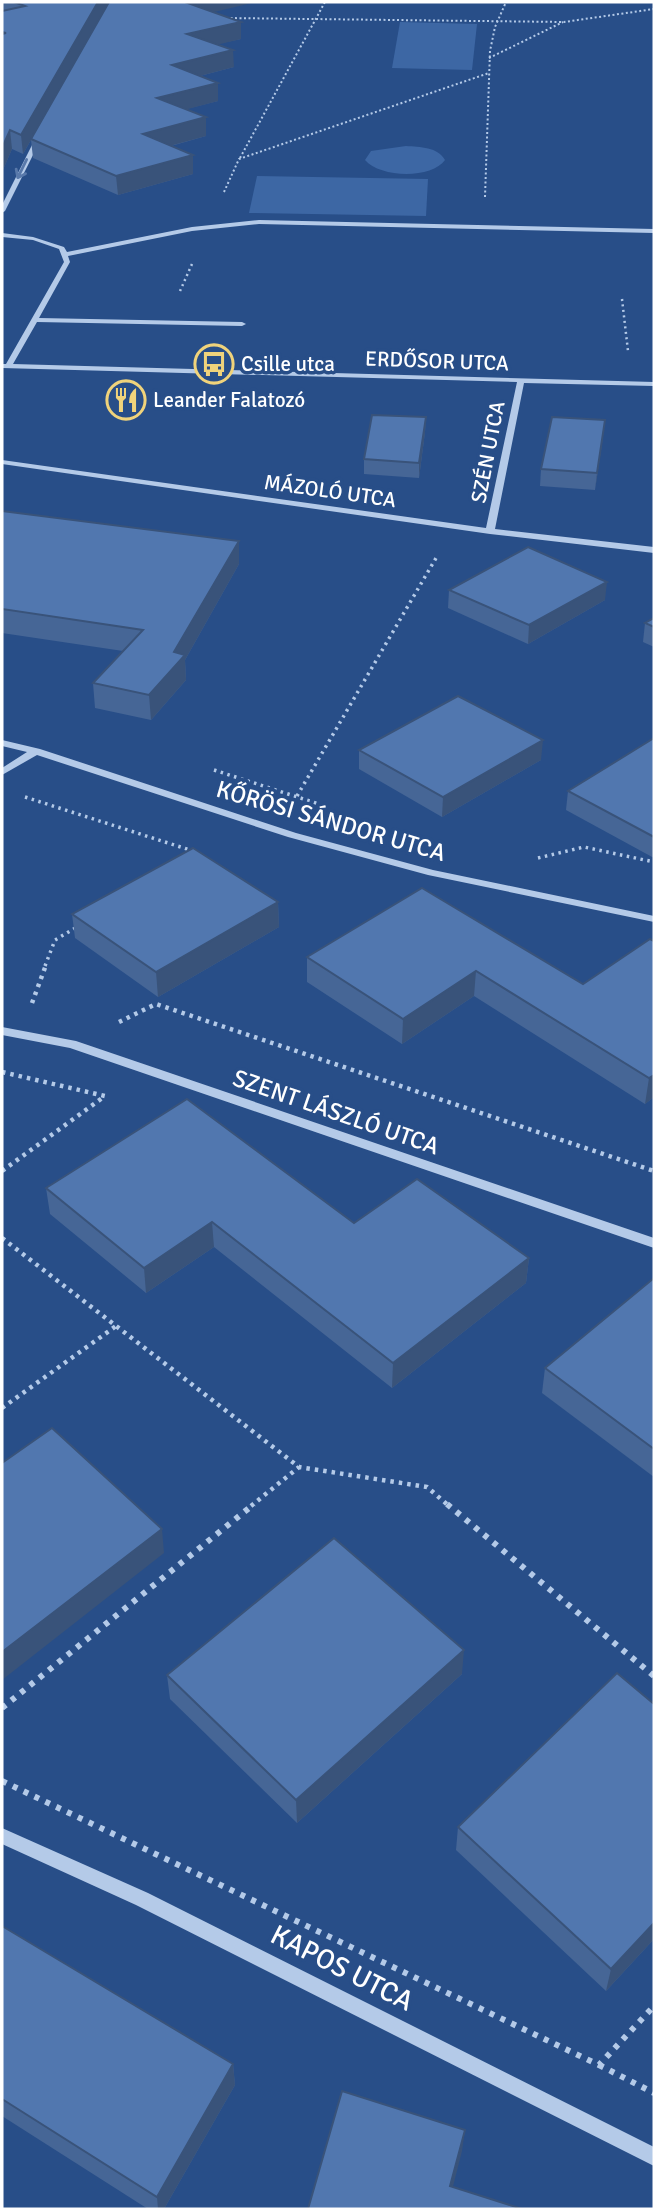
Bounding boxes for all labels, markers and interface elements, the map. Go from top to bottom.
one-way arrow [14,158,28,179]
bus stop icon: Csille utca [193,343,235,385]
street label: ERDŐSOR UTCA [365,345,509,377]
place label: Csille utca [241,351,335,377]
restaurant icon: Leander Falatozó [105,379,147,421]
place label: Leander Falatozó [153,387,305,413]
street label: SZÉN UTCA [465,399,511,505]
street label: MÁZOLÓ UTCA [262,469,398,513]
street label: KŐRÖSI SÁNDOR UTCA [213,774,449,868]
street label: SZENT LÁSZLÓ UTCA [229,1063,443,1161]
street label: KAPOS UTCA [265,1918,419,2018]

